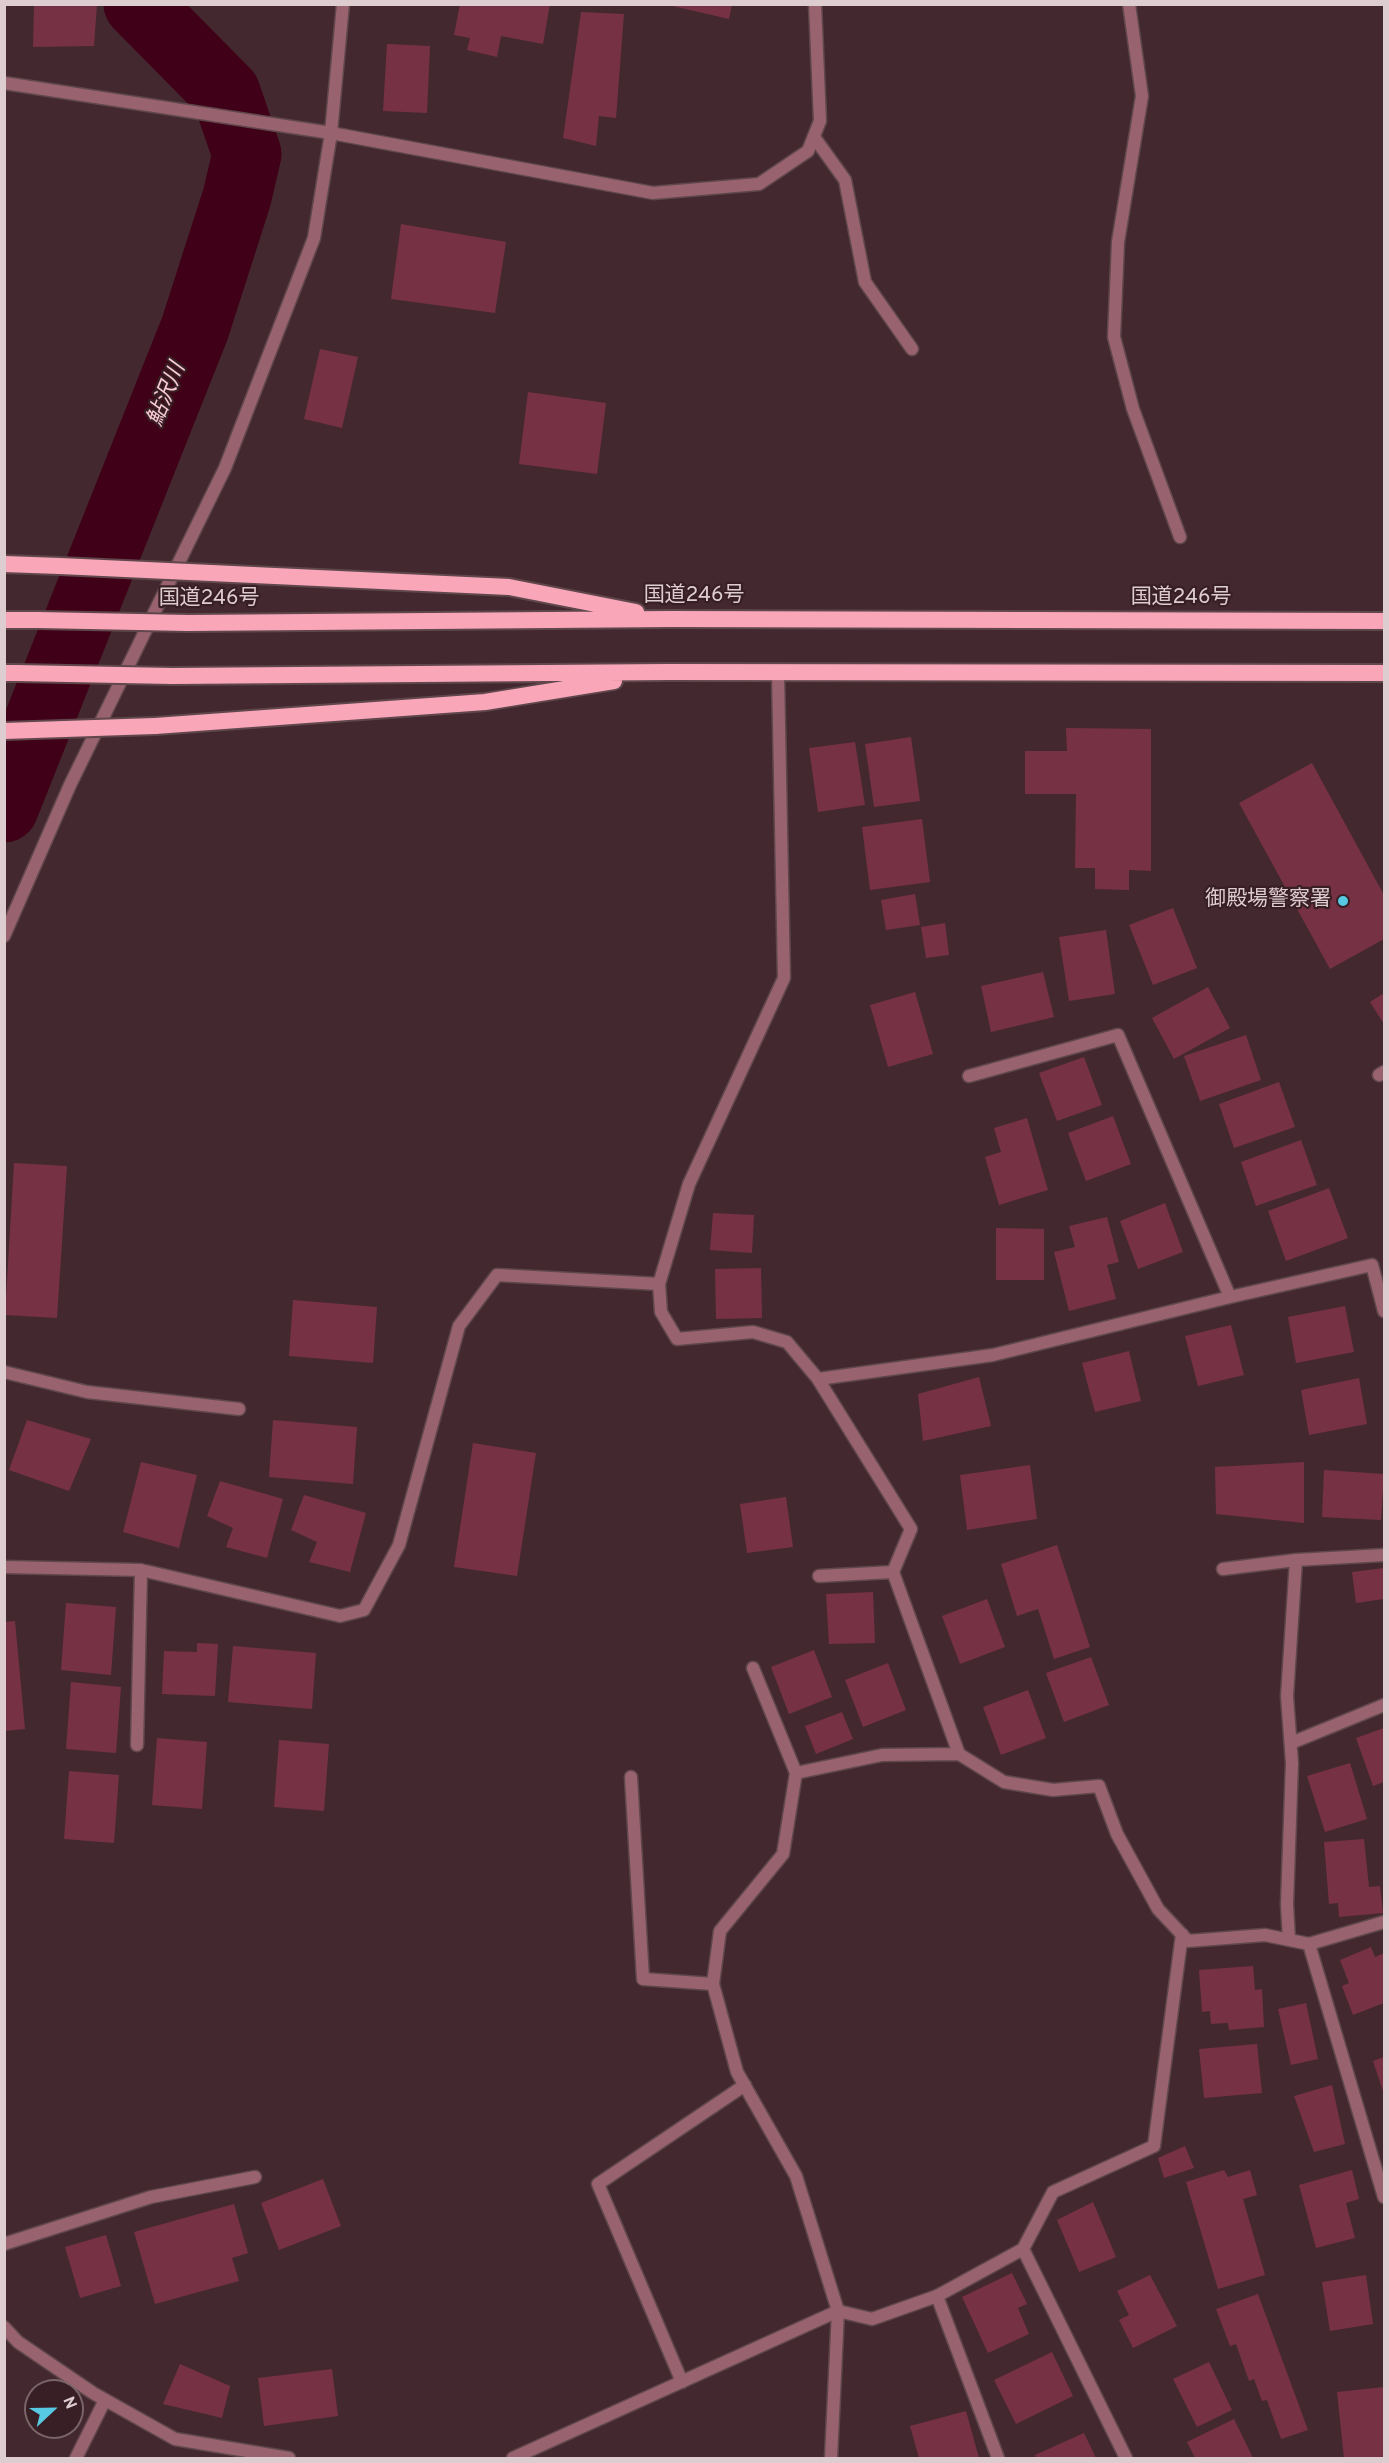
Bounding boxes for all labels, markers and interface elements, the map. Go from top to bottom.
water label: 鮎沢川 [143,359,193,431]
street label: 国道246号 [643,584,745,610]
street label: 国道246号 [1130,586,1232,612]
street label: 国道246号 [158,587,260,613]
place label: 御殿場警察署 [1205,888,1331,914]
marker: 御殿場警察署 [1336,894,1350,908]
north arrow [24,2379,84,2439]
text: N [57,2394,80,2412]

